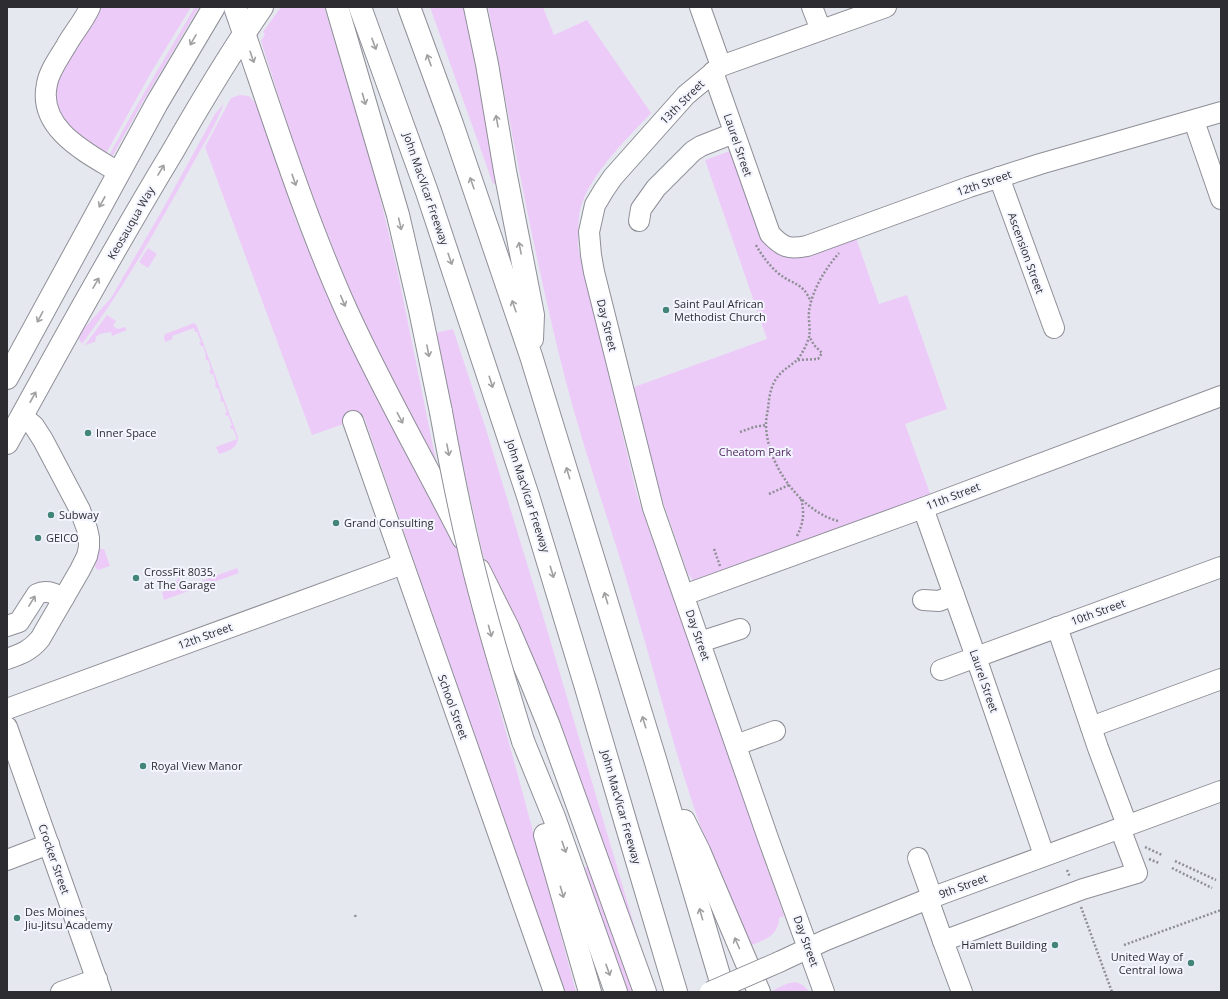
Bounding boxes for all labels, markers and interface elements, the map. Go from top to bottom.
one-way arrow [189,34,197,46]
one-way arrow [371,37,378,50]
one-way arrow [249,51,257,63]
one-way arrow [425,54,432,67]
street label: 13th Street [656,76,707,127]
one-way arrow [361,92,368,105]
street label: Laurel Street [721,111,756,178]
one-way arrow [492,114,500,127]
street label: John MacVicar Freeway [400,130,453,247]
one-way arrow [157,165,165,176]
street label: 12th Street [955,166,1013,199]
one-way arrow [291,174,299,186]
one-way arrow [468,177,475,190]
street label: Keosauqua Way [104,183,158,262]
one-way arrow [98,196,105,208]
street label: Ascension Street [1005,210,1048,296]
one-way arrow [397,217,405,230]
one-way arrow [516,242,524,255]
one-way arrow [446,252,454,264]
one-way arrow [93,277,101,289]
one-way arrow [340,294,347,306]
place label: Saint Paul African Methodist Church [674,296,766,324]
street label: Day Street [594,297,621,353]
one-way arrow [510,300,517,313]
marker: Saint Paul African Methodist Church [661,305,671,315]
one-way arrow [36,310,43,322]
one-way arrow [425,344,433,357]
one-way arrow [488,375,495,388]
one-way arrow [29,391,37,403]
one-way arrow [397,411,404,423]
place label: Inner Space [96,425,156,440]
marker: Inner Space [83,428,93,438]
street label: John MacVicar Freeway [503,436,554,555]
one-way arrow [444,443,452,456]
park label: Cheatom Park [719,444,791,459]
one-way arrow [564,467,571,480]
street label: 11th Street [924,478,982,513]
place label: Subway [59,507,99,522]
marker: Subway [46,510,56,520]
place label: Grand Consulting [344,515,433,530]
marker: Grand Consulting [331,518,341,528]
place label: GEICO [46,530,79,545]
marker: GEICO [33,533,43,543]
place label: CrossFit 8035, at The Garage [144,564,216,592]
one-way arrow [549,566,556,579]
marker: CrossFit 8035, at The Garage [131,573,141,583]
one-way arrow [602,591,609,604]
street label: 10th Street [1069,595,1127,628]
one-way arrow [28,596,36,607]
street label: Day Street [683,607,714,662]
street label: 12th Street [176,619,234,652]
one-way arrow [487,625,494,638]
street label: Laurel Street [967,647,1002,714]
street label: School Street [435,672,472,741]
one-way arrow [640,716,647,729]
street label: John MacVicar Freeway [598,747,645,866]
place label: Royal View Manor [151,758,243,773]
marker: Royal View Manor [138,761,148,771]
street label: Crocker Street [35,822,74,896]
one-way arrow [561,841,569,853]
street label: 9th Street [937,870,989,901]
one-way arrow [559,885,566,898]
place label: Des Moines Jiu-Jitsu Academy [24,904,113,932]
one-way arrow [697,908,704,921]
marker: Des Moines Jiu-Jitsu Academy [12,913,22,923]
street label: Day Street [790,913,823,968]
place label: Hamlett Building [961,937,1047,952]
one-way arrow [733,938,740,950]
marker: Hamlett Building [1050,940,1060,950]
place label: United Way of Central Iowa [1111,949,1184,977]
marker: United Way of Central Iowa [1186,958,1196,968]
one-way arrow [604,963,612,975]

